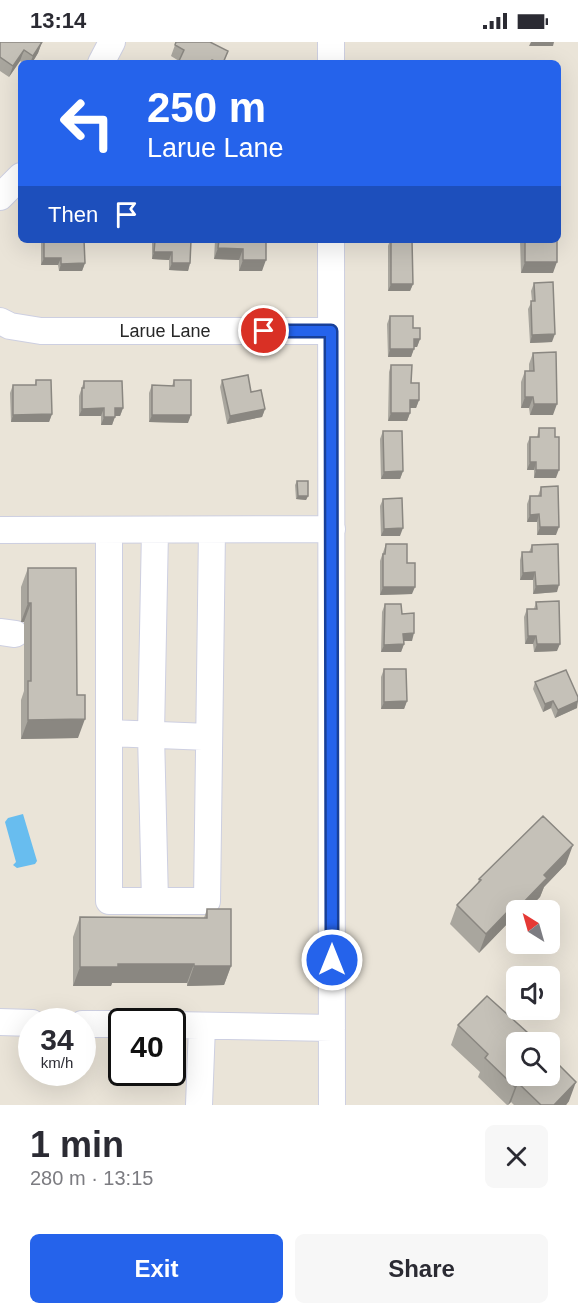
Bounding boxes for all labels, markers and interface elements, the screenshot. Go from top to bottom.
text: 13:14 [30,8,86,33]
icon: left [48,84,126,162]
text: 250 m [147,84,266,131]
text: Larue Lane [147,133,284,163]
icon: arrive [110,198,143,231]
text: Then [48,202,98,227]
pin [238,305,289,356]
icon: arrive [247,314,280,347]
street label: Larue Lane [119,321,211,341]
north arrow [506,900,560,954]
map controls [506,900,560,1086]
position arrow [300,928,364,992]
button: sound [506,966,560,1020]
speed limit sign: 40 [108,1008,186,1086]
text: 34 [40,1023,74,1056]
button: search [506,1032,560,1086]
text: km/h [41,1054,73,1071]
text: 1 min [30,1124,124,1165]
button: close [485,1125,548,1188]
text: 280 m · 13:15 [30,1167,153,1189]
button: Exit [30,1234,283,1303]
button: Share [295,1234,548,1303]

